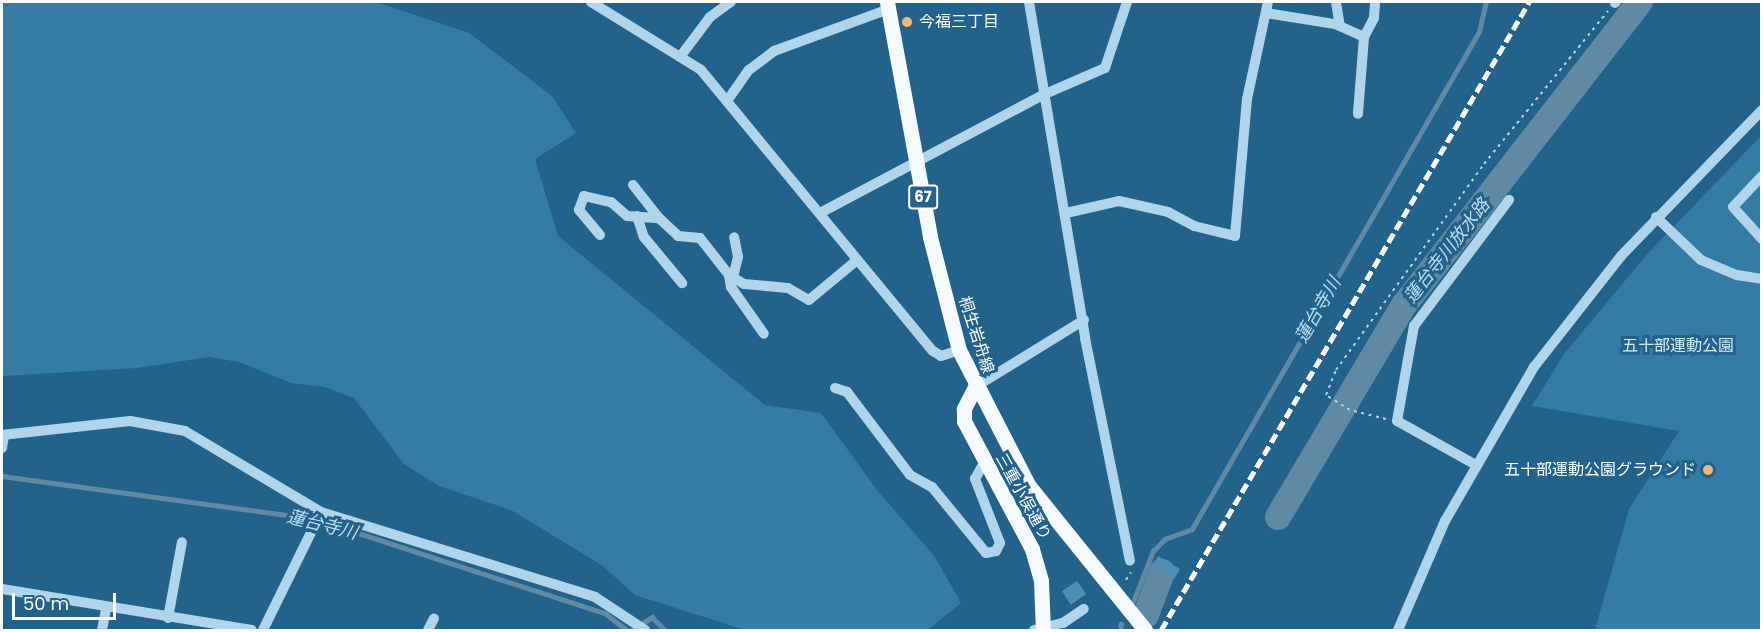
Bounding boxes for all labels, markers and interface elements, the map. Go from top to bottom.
place label: 今福三丁目 [919,12,999,32]
marker: 今福三丁目 [900,15,914,29]
road number: 67 [908,185,938,209]
water label: 蓮台寺川放水路 [1400,195,1494,307]
water label: 蓮台寺川 [1291,273,1345,347]
street label: 桐生岩舟線 [955,294,997,376]
park label: 五十部運動公園 [1622,336,1734,356]
street label: 三重小俣通り [991,450,1055,544]
place label: 五十部運動公園グラウンド [1504,460,1696,480]
marker: 五十部運動公園グラウンド [1701,463,1715,477]
water label: 蓮台寺川 [284,506,360,544]
scale bar [15,581,118,619]
text: 50 m [23,591,69,616]

